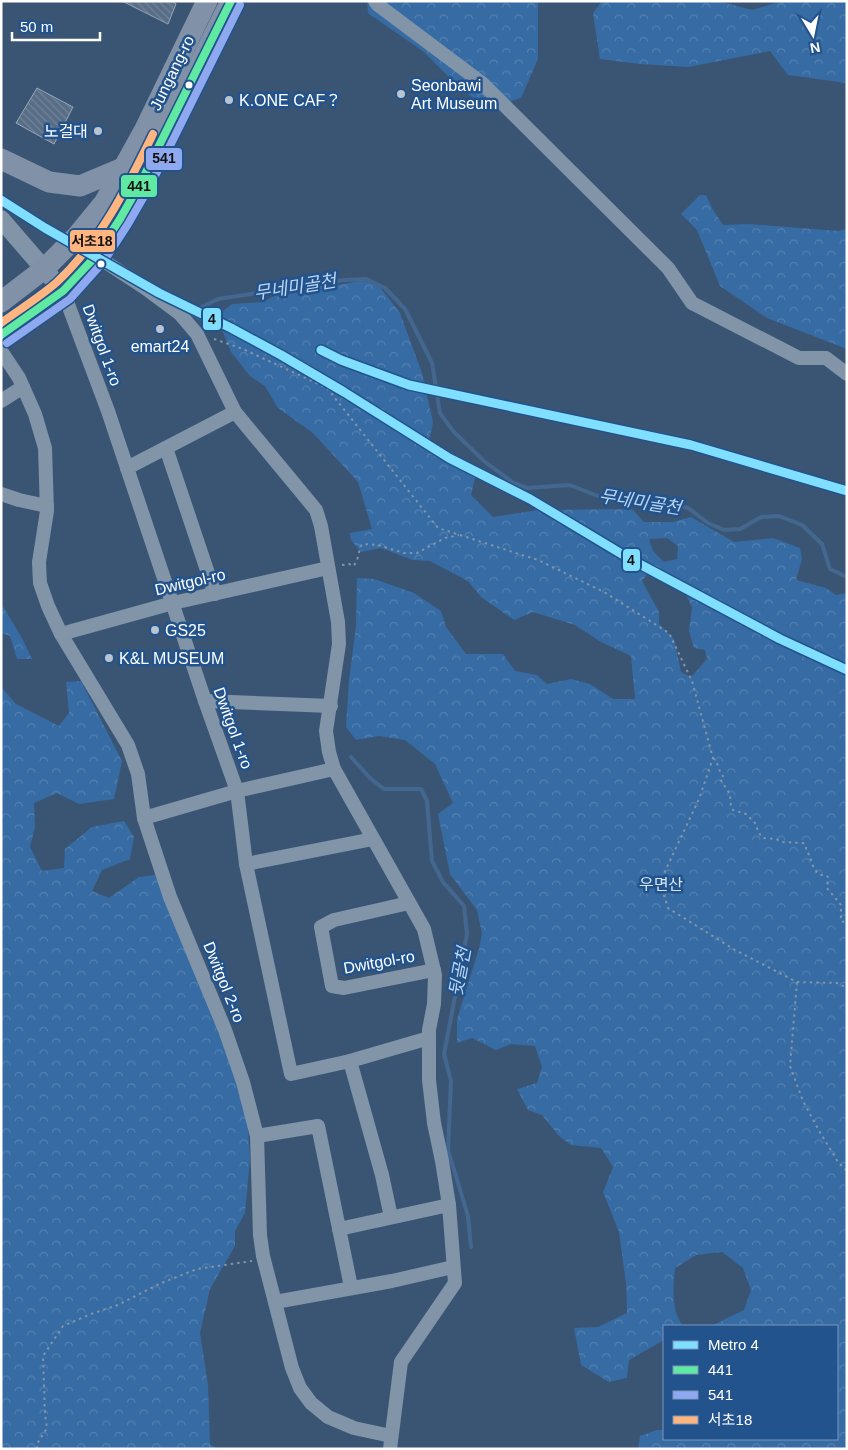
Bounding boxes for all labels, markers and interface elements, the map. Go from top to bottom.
scale bar [12,10,100,42]
north arrow [788,10,838,60]
text: 50 m [20,18,53,35]
street label: Jungang-ro [147,33,197,113]
text: N [809,39,822,57]
place label: Seonbawi Art Museum [411,77,497,112]
unlabelled marker [184,80,194,90]
marker: Seonbawi Art Museum [395,88,407,100]
place label: K.ONE CAF？ [239,92,341,109]
marker: K.ONE CAF？ [223,94,235,106]
place label: 노걸대 [44,123,88,140]
marker: 노걸대 [92,125,104,137]
line badge: 541 [145,147,183,171]
text: 541 [152,150,176,166]
line badge: 441 [120,174,158,198]
text: 441 [127,178,151,194]
line badge: 서초18 [69,229,116,253]
text: 서초18 [71,233,113,249]
unlabelled marker [96,259,106,269]
water label: 무네미골천 [253,270,340,303]
street label: Dwitgol 1-ro [79,302,125,388]
line badge: 4 [202,307,222,331]
text: 4 [208,311,216,327]
marker: emart24 [154,323,166,335]
place label: emart24 [131,338,189,355]
water label: 무네미골천 [598,486,685,519]
line badge: 4 [622,548,641,572]
text: 4 [627,552,635,568]
street label: Dwitgol-ro [153,566,227,598]
place label: GS25 [165,622,206,639]
marker: GS25 [149,624,161,636]
place label: K&L MUSEUM [119,650,224,667]
marker: K&L MUSEUM [103,652,115,664]
street label: Dwitgol 1-ro [210,685,256,771]
park label: 우면산 [639,876,683,893]
street label: Dwitgol 2-ro [200,939,248,1025]
water label: 뒷골천 [445,943,475,998]
street label: Dwitgol-ro [342,947,416,977]
legend [663,1325,838,1440]
text: Metro 4 [708,1336,759,1353]
text: 441 [708,1361,733,1378]
text: 541 [708,1386,733,1403]
text: 서초18 [708,1411,752,1428]

